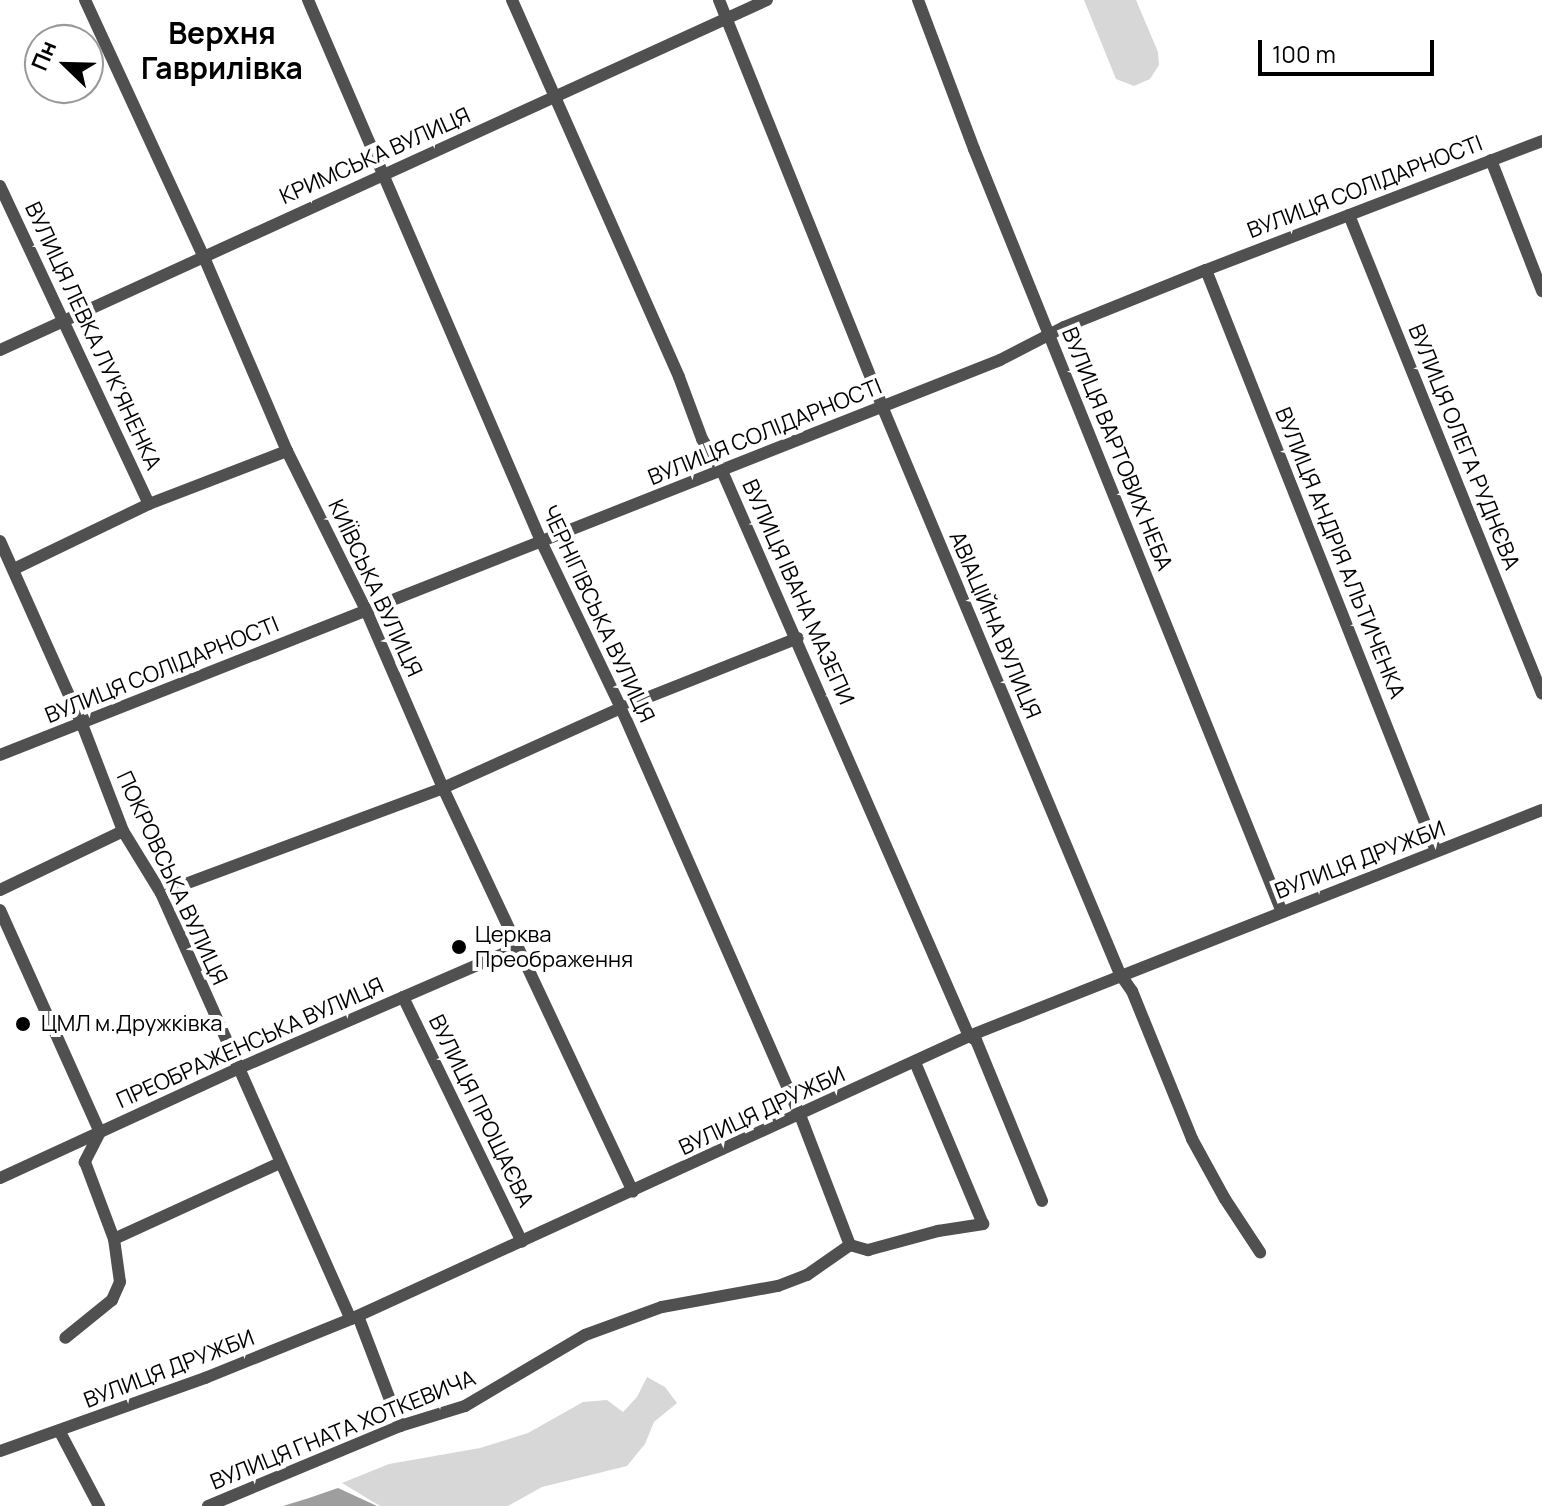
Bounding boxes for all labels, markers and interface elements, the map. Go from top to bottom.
district label: Верхня Гаврилівка [141,15,303,86]
north arrow [24,24,104,104]
scale bar [1262,24,1438,74]
text: Пн [24,36,63,75]
text: 100 m [1272,37,1336,70]
street label: КРИМСЬКА ВУЛИЦЯ [276,102,474,210]
street label: ВУЛИЦЯ СОЛІДАРНОСТІ [1244,130,1486,244]
street label: ВУЛИЦЯ ЛЕВКА ЛУК'ЯНЕНКА [19,198,167,474]
street label: ВУЛИЦЯ ОЛЕГА РУДНЄВА [1403,320,1525,574]
street label: ВУЛИЦЯ ВАРТОВИХ НЕБА [1056,324,1178,574]
street label: ВУЛИЦЯ СОЛІДАРНОСТІ [644,373,886,491]
street label: ВУЛИЦЯ АНДРІЯ АЛЬТИЧЕНКА [1269,404,1411,702]
street label: ВУЛИЦЯ ІВАНА МАЗЕПИ [736,475,860,709]
street label: КИЇВСЬКА ВУЛИЦЯ [322,495,428,681]
street label: ЧЕРНІГІВСЬКА ВУЛИЦЯ [536,501,660,727]
street label: АВІАЦІЙНА ВУЛИЦЯ [944,527,1046,723]
street label: ВУЛИЦЯ СОЛІДАРНОСТІ [41,611,283,729]
street label: ПОКРОВСЬКА ВУЛИЦЯ [111,767,233,989]
street label: ВУЛИЦЯ ДРУЖБИ [1271,815,1449,905]
place label: Церква Преображення [475,921,633,972]
marker: Церква Преображення [450,938,468,956]
street label: ПРЕОБРАЖЕНСЬКА ВУЛИЦЯ [113,972,387,1114]
street label: ВУЛИЦЯ ПРОЩАЄВА [423,1010,539,1212]
place label: ЦМЛ м.Дружківка [41,1011,223,1037]
marker: ЦМЛ м.Дружківка [12,1013,34,1035]
street label: ВУЛИЦЯ ДРУЖБИ [675,1061,849,1161]
street label: ВУЛИЦЯ ДРУЖБИ [80,1324,258,1414]
street label: ВУЛИЦЯ ГНАТА ХОТКЕВИЧА [207,1365,479,1495]

